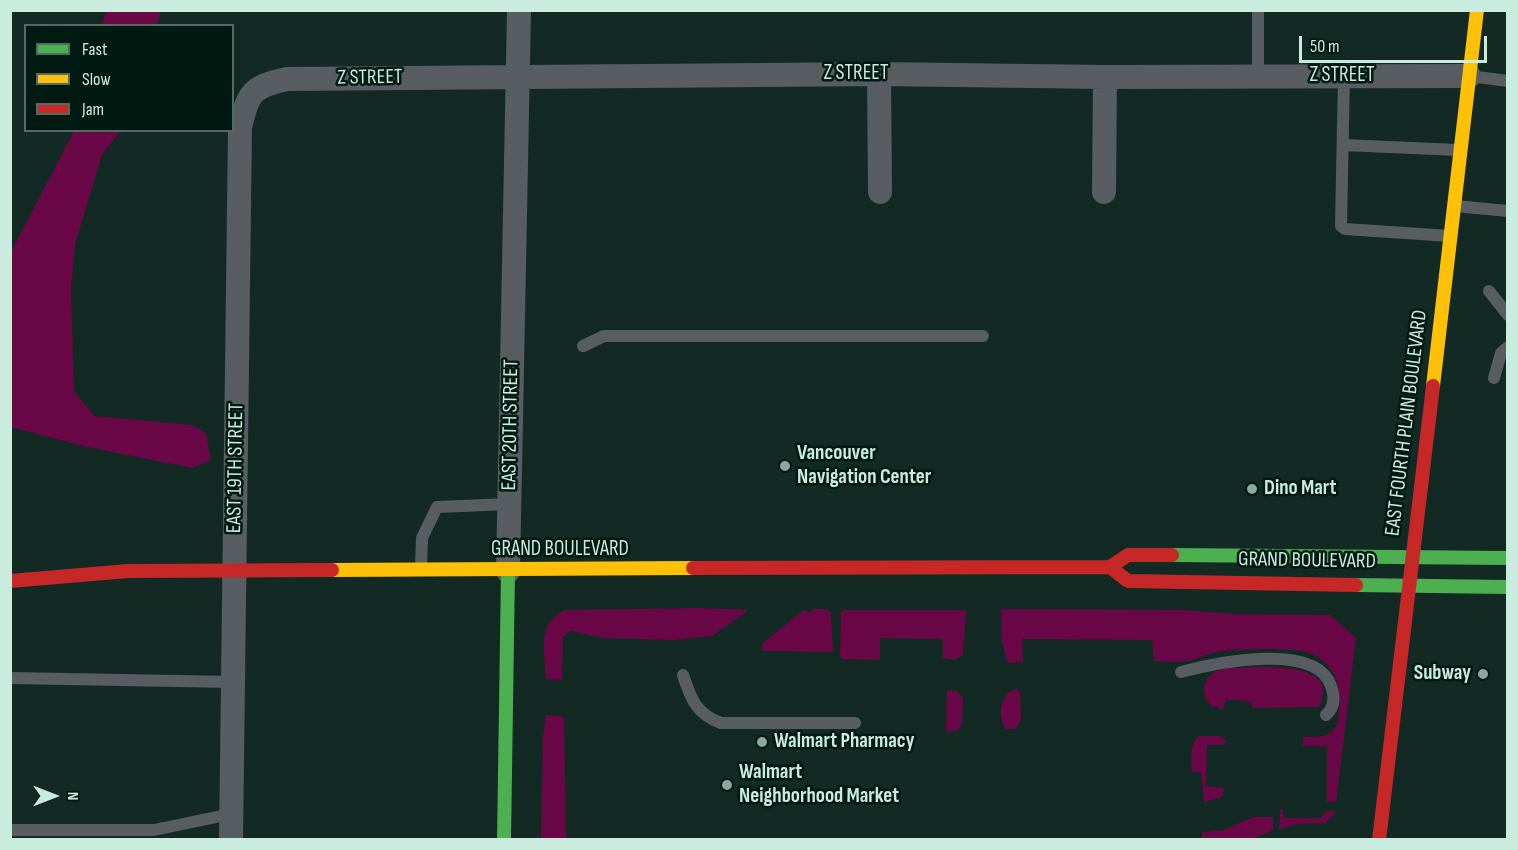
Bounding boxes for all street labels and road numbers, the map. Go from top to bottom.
street label: Z STREET [824,61,888,87]
street label: Z STREET [1310,63,1374,89]
street label: Z STREET [337,65,403,91]
street label: EAST FOURTH PLAIN BOULEVARD [1381,309,1433,537]
street label: EAST 20TH STREET [497,359,525,491]
street label: EAST 19TH STREET [222,403,250,533]
street label: GRAND BOULEVARD [491,537,629,563]
street label: GRAND BOULEVARD [1238,547,1376,575]

